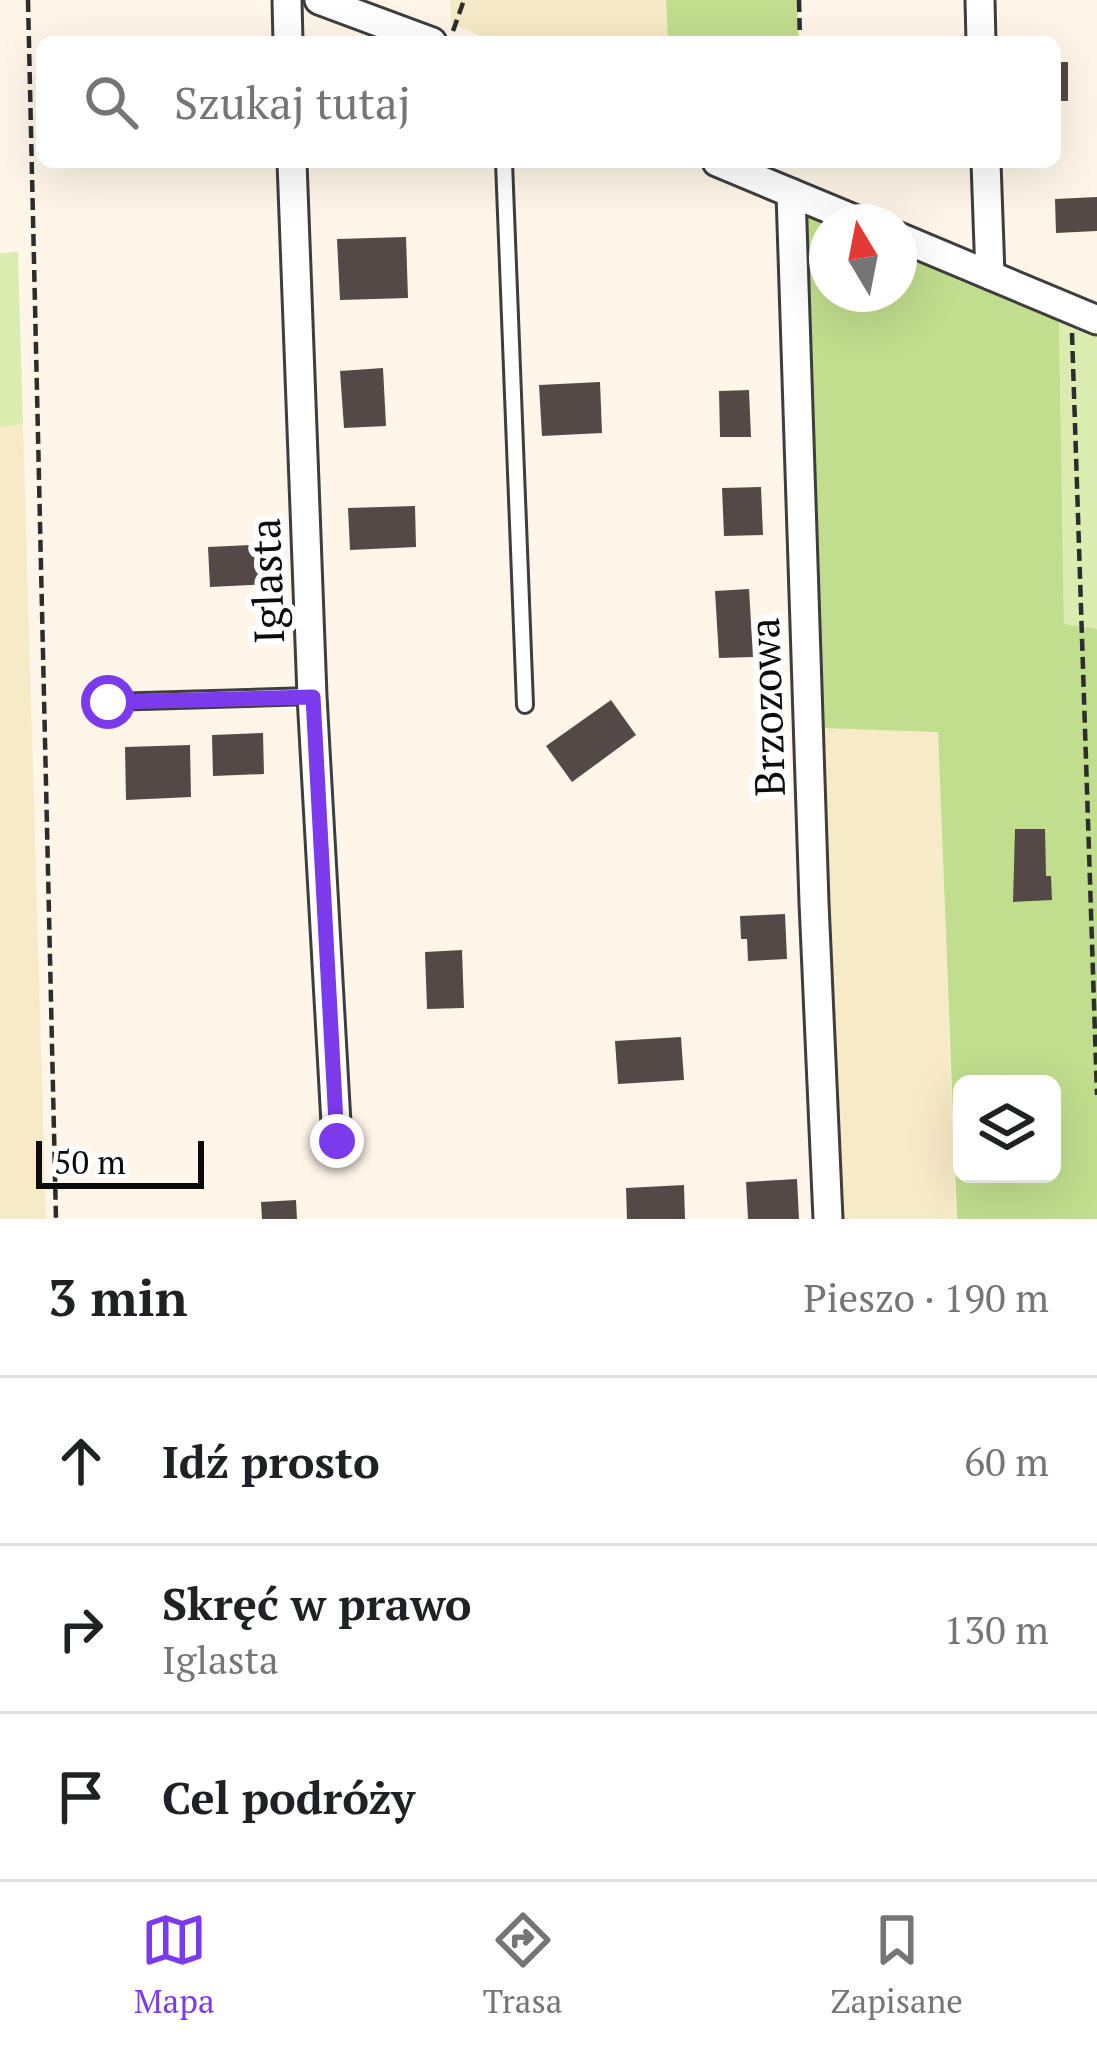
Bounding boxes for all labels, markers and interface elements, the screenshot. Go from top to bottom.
search box [36,36,1061,168]
icon: search [78,69,144,135]
text: Szukaj tutaj [174,72,411,132]
north arrow [809,204,917,312]
street label: Iglasta [236,517,296,645]
street label: Brzozowa [735,617,797,797]
route start [81,675,135,729]
map controls [953,1075,1061,1183]
button: layers [953,1075,1061,1183]
route end [310,1114,364,1168]
scale bar [36,1135,204,1188]
text: 50 m [54,1140,126,1183]
text: 3 min [48,1263,188,1331]
text: Pieszo · 190 m [804,1271,1049,1323]
icon: ahead [48,1428,114,1494]
text: Idź prosto [162,1431,380,1491]
text: 60 m [964,1435,1049,1487]
text: Skręć w prawo [162,1573,472,1633]
icon: right [48,1596,114,1662]
text: 130 m [944,1603,1049,1655]
text: Iglasta [162,1633,279,1685]
icon: arrive [48,1764,114,1830]
text: Cel podróży [162,1767,415,1827]
tab: Mapa [134,1907,215,2022]
tab: Trasa [483,1907,562,2022]
tab: Zapisane [830,1907,963,2022]

